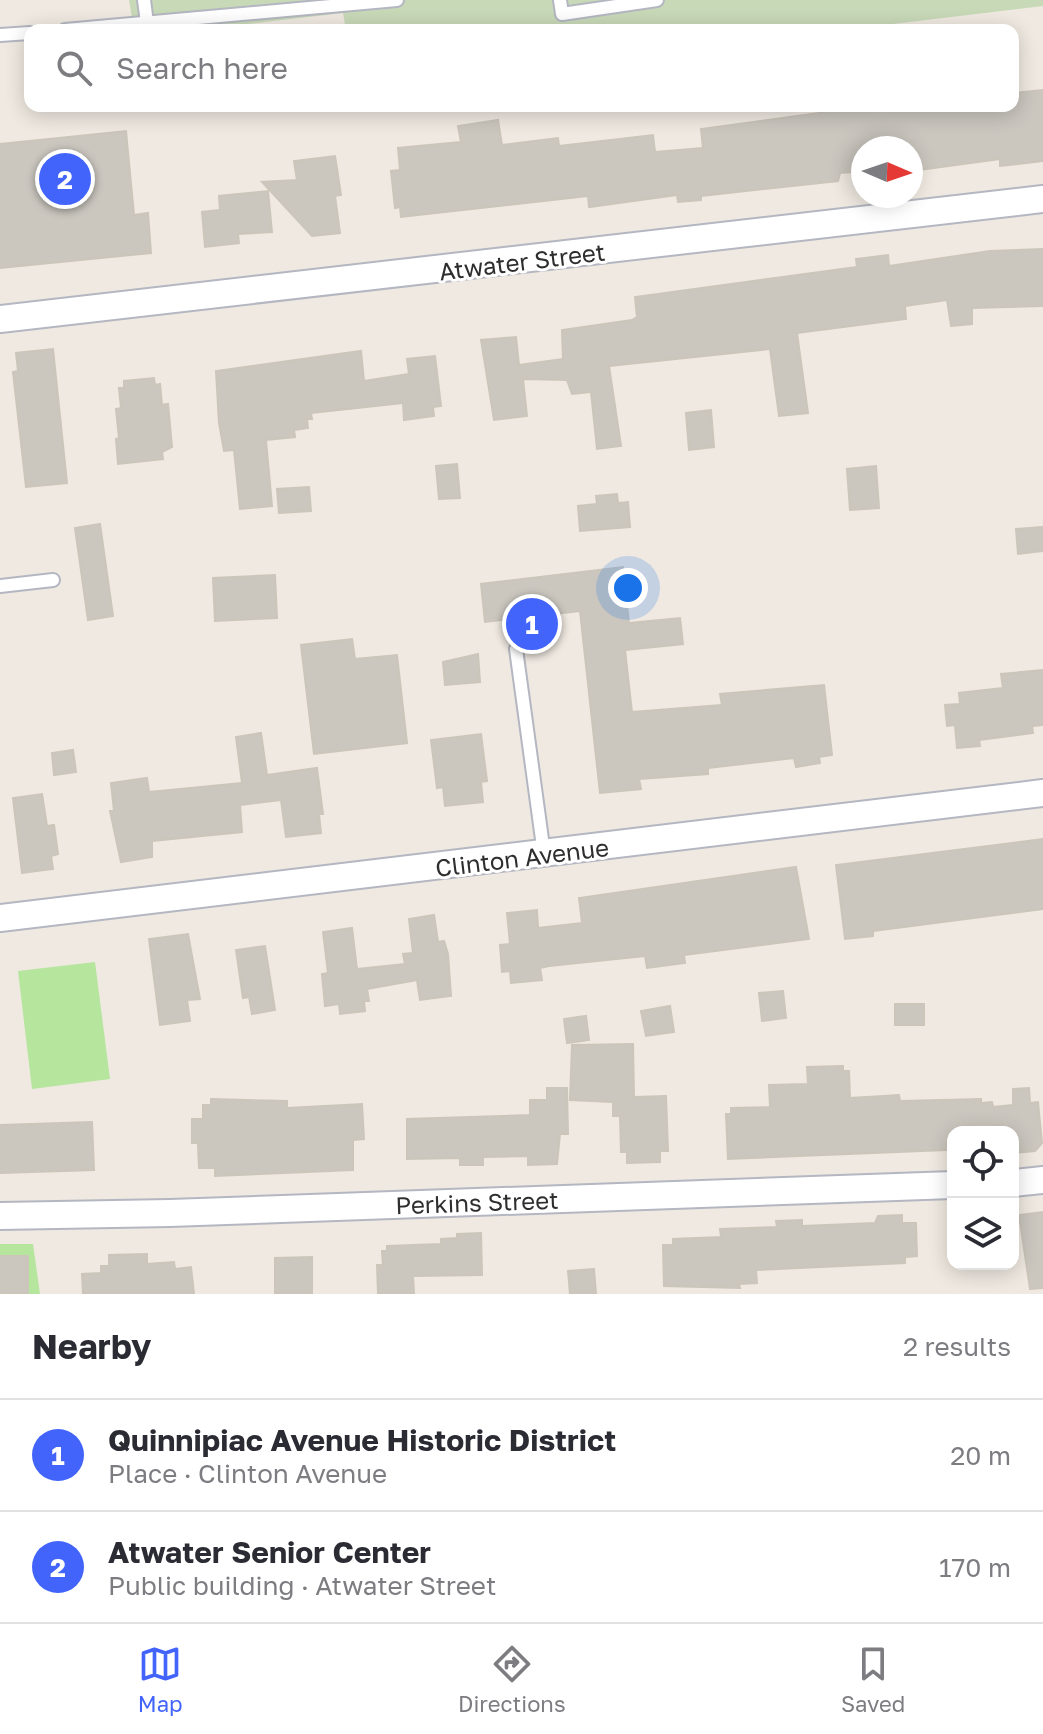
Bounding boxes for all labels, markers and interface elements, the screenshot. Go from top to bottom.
search box [24,24,1019,112]
icon: search [52,46,96,90]
text: Search here [116,50,288,86]
north arrow [851,136,923,208]
pin: 2 [39,149,91,209]
street label: Atwater Street [437,236,607,286]
your location [608,568,648,608]
pin: 1 [506,594,558,654]
street label: Clinton Avenue [434,832,610,882]
map controls [947,1126,1019,1270]
button: locate [947,1126,1019,1198]
street label: Perkins Street [395,1185,559,1219]
button: layers [947,1198,1019,1270]
text: Nearby [32,1326,152,1366]
text: 2 results [903,1331,1011,1362]
text: Quinnipiac Avenue Historic District [108,1422,616,1458]
text: 1 [51,1440,65,1471]
text: 20 m [950,1440,1011,1471]
text: Place · Clinton Avenue [108,1458,387,1489]
text: Atwater Senior Center [108,1534,431,1570]
text: 2 [50,1552,66,1583]
text: 170 m [939,1552,1011,1583]
text: Public building · Atwater Street [108,1570,496,1601]
tab: Map [138,1642,183,1717]
tab: Directions [458,1642,566,1717]
tab: Saved [841,1642,905,1717]

